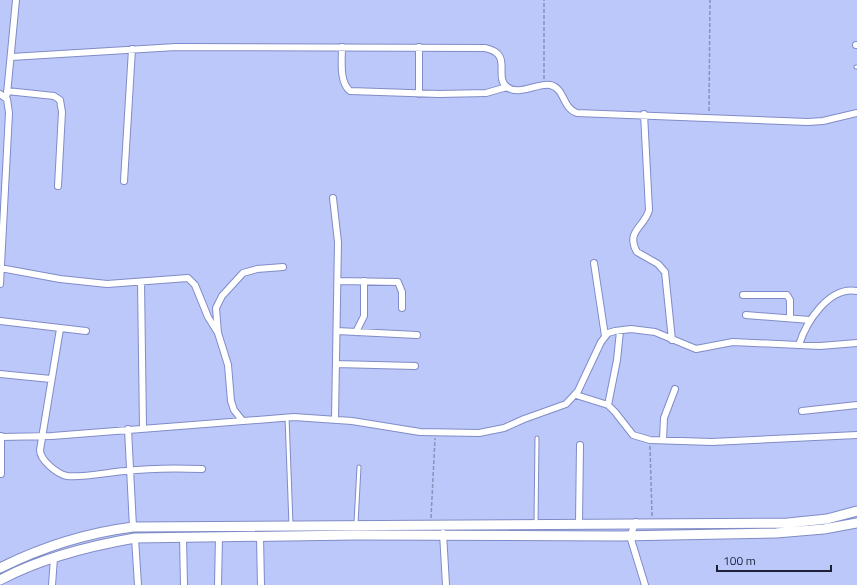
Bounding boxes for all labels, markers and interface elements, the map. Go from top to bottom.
scale bar [717,547,831,573]
text: 100 m [723,551,756,570]

